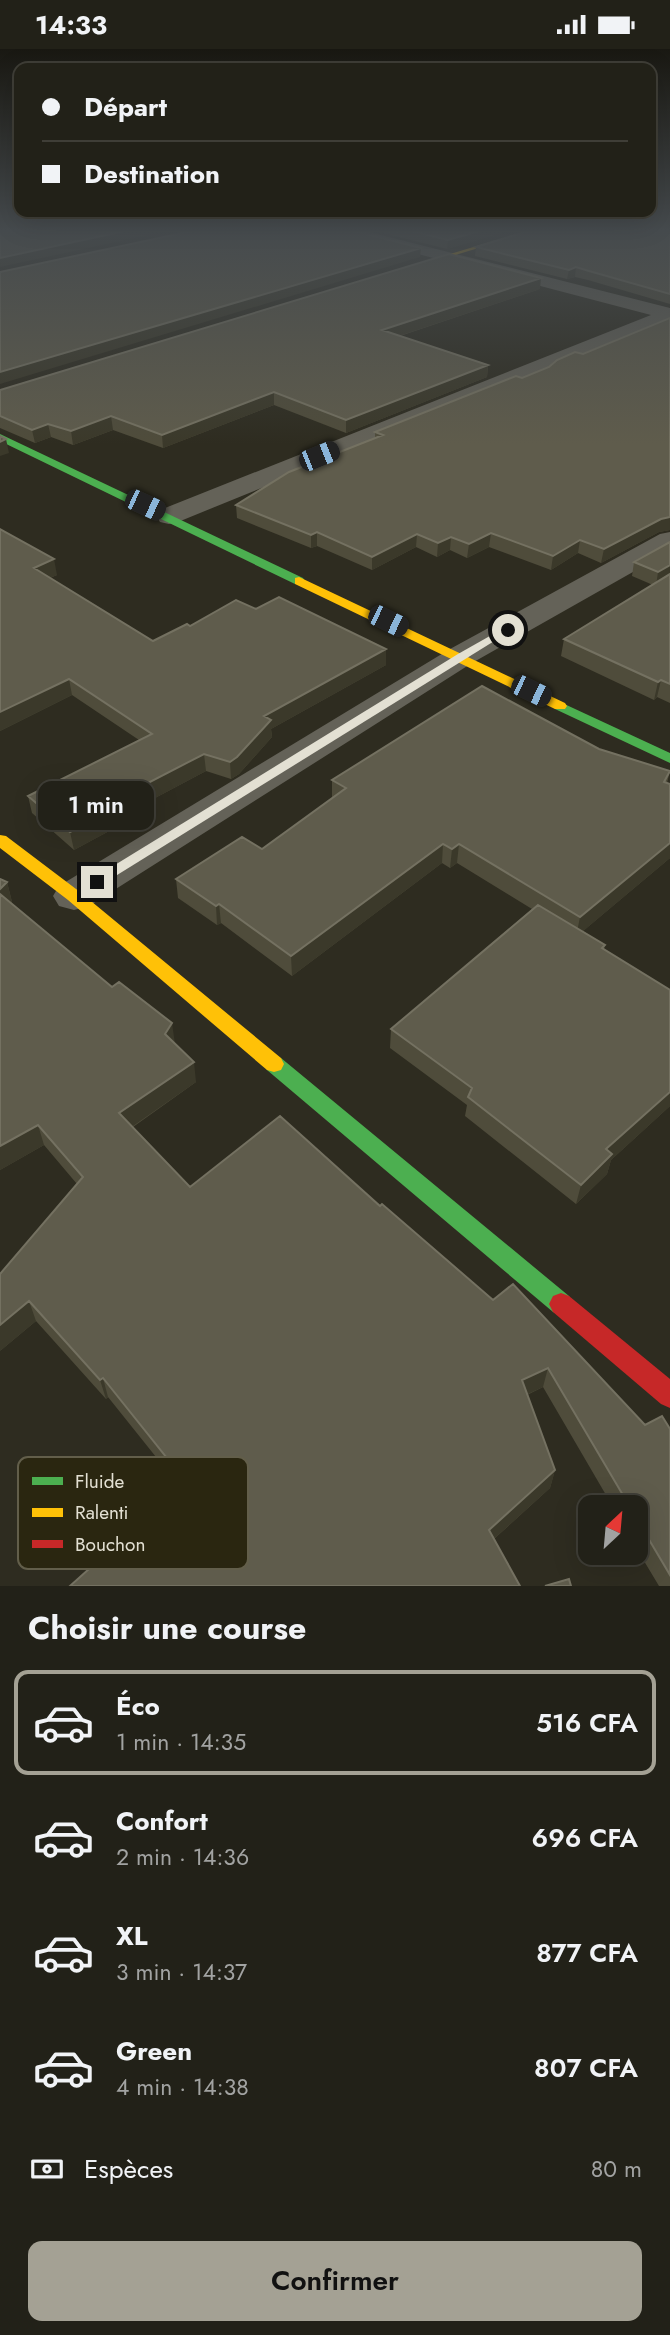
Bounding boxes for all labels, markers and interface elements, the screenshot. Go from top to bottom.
text: 14:33 [35,6,107,44]
text: Départ [84,88,167,126]
text: Destination [84,155,220,193]
car [296,438,343,474]
car [122,487,169,523]
car [365,602,412,640]
route start [492,614,524,646]
car [508,672,555,710]
callout: 1 min [39,781,155,829]
text: 1 min [68,788,124,822]
route end [81,866,113,898]
legend [18,1457,248,1569]
text: Fluide [75,1468,125,1495]
north arrow [578,1495,648,1565]
map controls [578,1495,648,1565]
text: Ralenti [75,1499,128,1526]
text: Bouchon [75,1531,145,1558]
text: Choisir une course [28,1605,306,1651]
text: Éco [116,1687,160,1725]
icon: car [32,1691,95,1754]
text: 516 CFA [536,1704,638,1742]
text: 1 min · 14:35 [116,1725,246,1759]
text: Confort [116,1802,208,1840]
icon: car [32,1806,95,1869]
text: 696 CFA [532,1819,638,1857]
text: 2 min · 14:36 [116,1840,249,1874]
text: XL [116,1917,148,1955]
icon: car [32,1921,95,1984]
text: 877 CFA [536,1934,638,1972]
text: 3 min · 14:37 [116,1955,247,1989]
text: Green [116,2032,192,2070]
icon: car [32,2036,95,2099]
text: 807 CFA [534,2049,638,2087]
text: 4 min · 14:38 [116,2070,249,2104]
icon: cash [28,2150,66,2188]
text: Espèces [84,2150,173,2188]
text: 80 m [591,2152,642,2186]
button: Confirmer [28,2241,642,2321]

